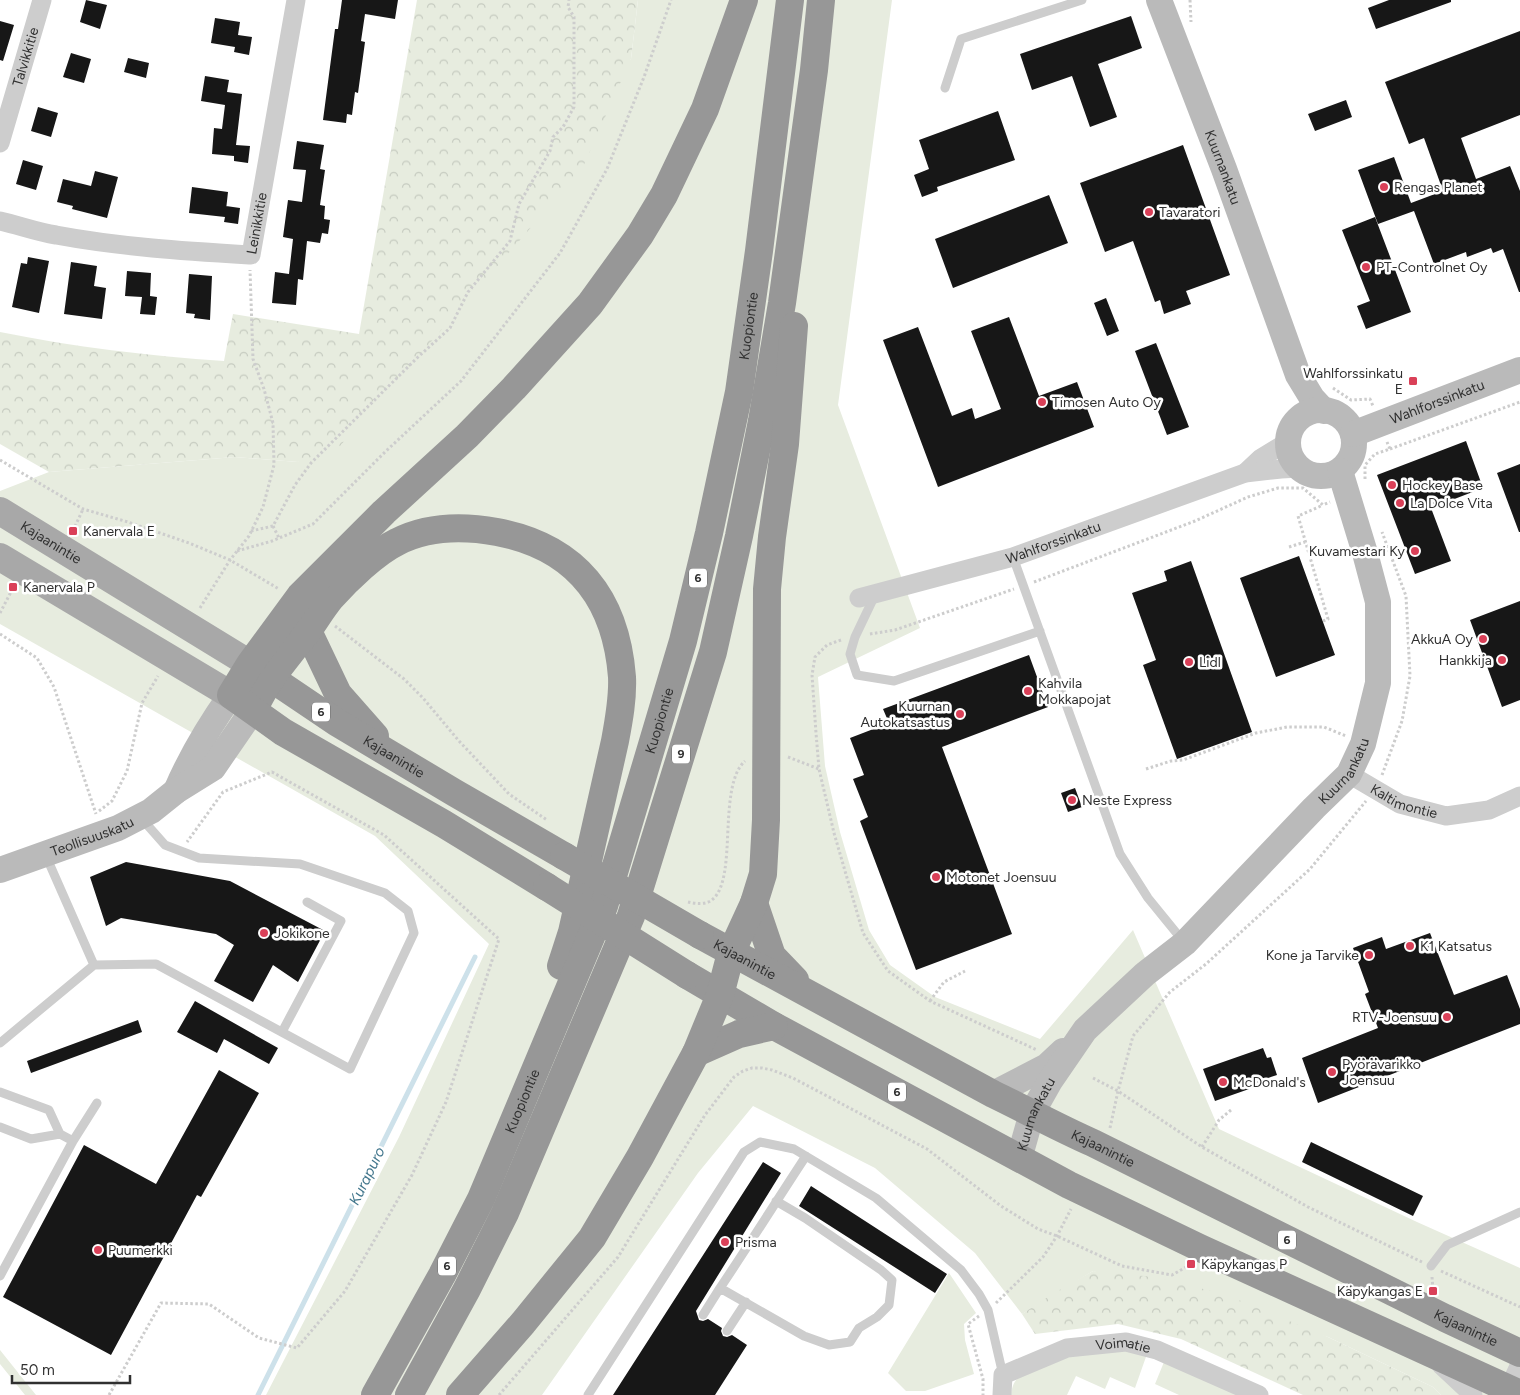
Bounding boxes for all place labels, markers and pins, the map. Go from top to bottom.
place label: Rengas Planet [1394,179,1483,196]
marker: Rengas Planet [1378,181,1390,193]
place label: Tavaratori [1159,204,1220,221]
marker: Tavaratori [1143,206,1155,218]
place label: PT-Controlnet Oy [1376,259,1488,276]
marker: PT-Controlnet Oy [1360,261,1372,273]
place label: Wahlforssinkatu E [1303,365,1403,398]
marker: Wahlforssinkatu E [1407,375,1419,387]
place label: Timosen Auto Oy [1052,394,1161,411]
marker: Timosen Auto Oy [1036,396,1048,408]
place label: Hockey Base [1402,477,1483,494]
marker: Hockey Base [1386,479,1398,491]
place label: La Dolce Vita [1410,495,1493,512]
marker: La Dolce Vita [1394,497,1406,509]
place label: Kanervala E [83,523,155,540]
marker: Kanervala E [67,525,79,537]
place label: Kuvamestari Ky [1309,543,1406,560]
marker: Kuvamestari Ky [1409,545,1421,557]
place label: Kanervala P [23,579,95,596]
marker: Kanervala P [7,581,19,593]
place label: AkkuA Oy [1411,631,1474,648]
marker: AkkuA Oy [1477,633,1489,645]
place label: Hankkija [1439,652,1492,669]
place label: Lidl [1199,654,1221,671]
marker: Hankkija [1496,654,1508,666]
marker: Lidl [1183,656,1195,668]
place label: Kahvila Mokkapojat [1038,675,1111,708]
marker: Kahvila Mokkapojat [1022,685,1034,697]
place label: Kuurnan Autokatsastus [860,698,950,731]
marker: Kuurnan Autokatsastus [954,708,966,720]
place label: Neste Express [1082,792,1172,809]
marker: Neste Express [1066,794,1078,806]
place label: Motonet Joensuu [946,869,1056,886]
marker: Motonet Joensuu [930,871,942,883]
place label: Jokikone [274,925,330,942]
marker: Jokikone [258,927,270,939]
place label: K1 Katsatus [1420,938,1492,955]
marker: K1 Katsatus [1404,940,1416,952]
place label: Kone ja Tarvike [1266,947,1359,964]
marker: Kone ja Tarvike [1363,949,1375,961]
place label: RTV-Joensuu [1352,1009,1437,1026]
marker: RTV-Joensuu [1441,1011,1453,1023]
place label: Pyörävarikko Joensuu [1342,1056,1421,1089]
marker: Pyörävarikko Joensuu [1326,1066,1338,1078]
place label: McDonald's [1233,1074,1306,1091]
marker: McDonald's [1217,1076,1229,1088]
place label: Prisma [735,1234,777,1251]
marker: Prisma [719,1236,731,1248]
place label: Puumerkki [108,1242,173,1259]
marker: Puumerkki [92,1244,104,1256]
place label: Käpykangas P [1201,1256,1287,1273]
marker: Käpykangas P [1185,1258,1197,1270]
place label: Käpykangas E [1337,1283,1423,1300]
marker: Käpykangas E [1427,1285,1439,1297]

